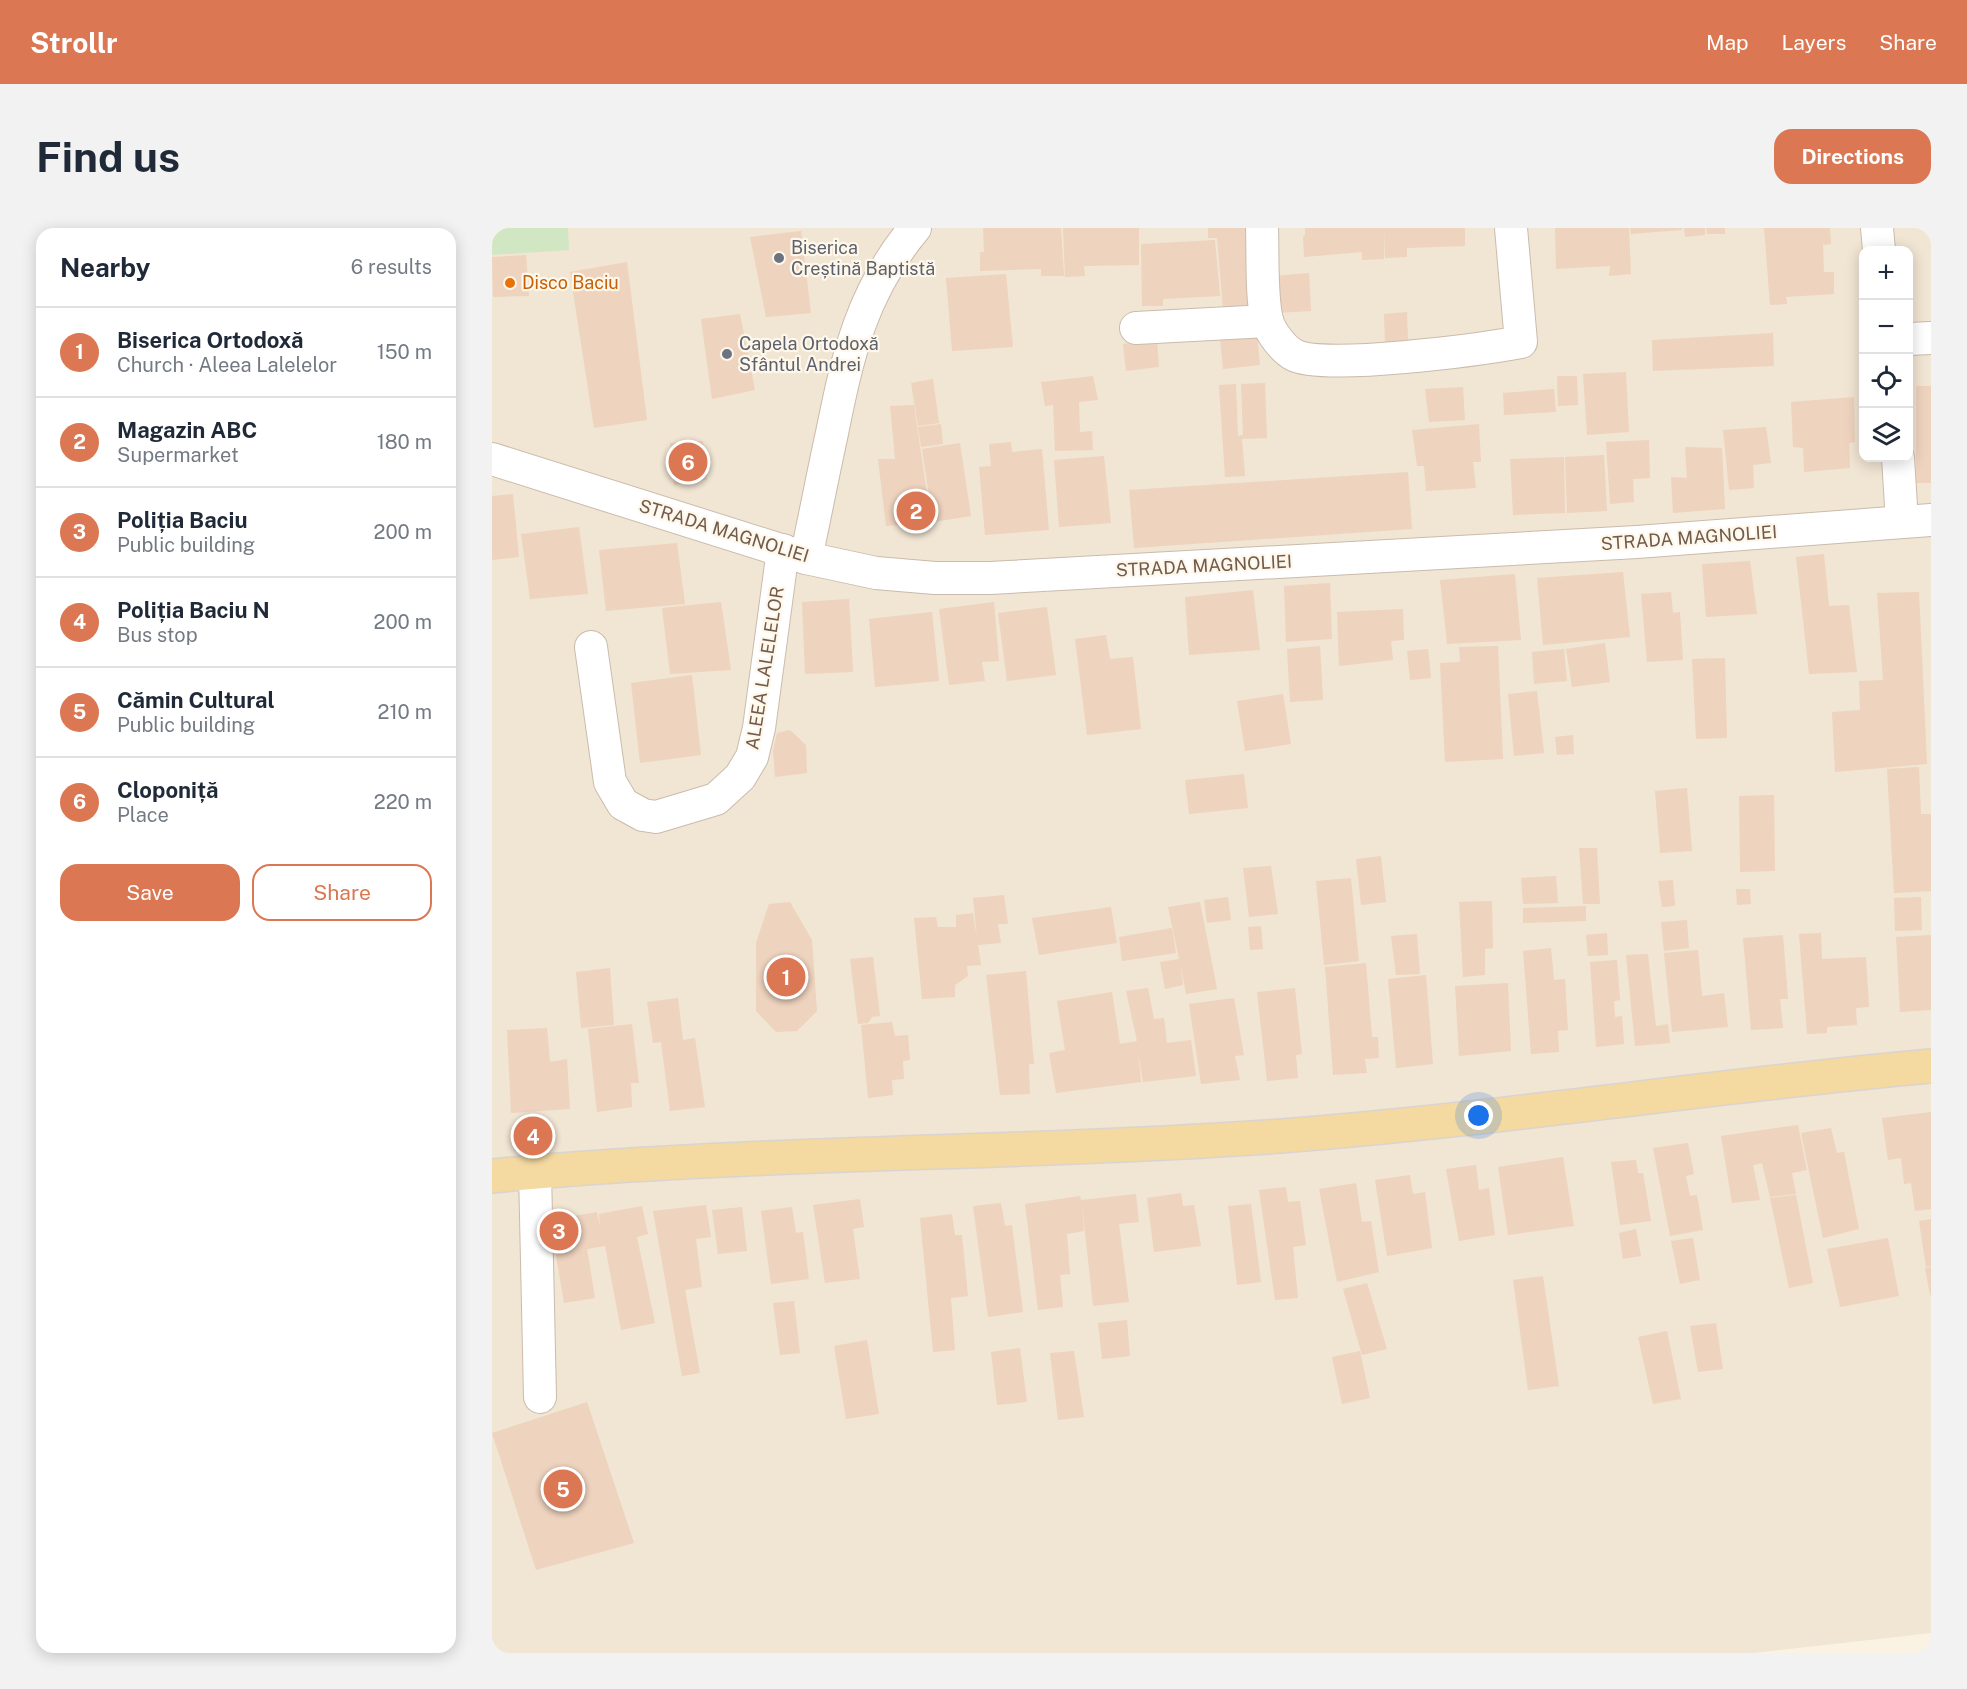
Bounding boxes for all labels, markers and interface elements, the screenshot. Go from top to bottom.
text: Strollr [30,26,118,59]
text: Map [1706,30,1749,55]
text: Layers [1782,30,1846,55]
text: Share [1879,30,1937,55]
button: Directions [1774,129,1931,184]
text: Find us [36,132,180,181]
place label: Biserica Creștină Baptistă [791,237,935,279]
map controls [1859,246,1913,462]
button: + [1859,246,1913,300]
marker: Biserica Creștină Baptistă [772,251,786,265]
text: Nearby [60,252,150,283]
text: 6 results [351,255,432,279]
place label: Disco Baciu [522,272,619,293]
marker: Disco Baciu [503,276,517,290]
button: − [1859,300,1913,354]
text: Biserica Ortodoxă [117,327,304,353]
place label: Capela Ortodoxă Sfântul Andrei [739,333,879,375]
text: 1 [75,340,84,364]
text: 150 m [377,340,432,364]
marker: Capela Ortodoxă Sfântul Andrei [720,347,734,361]
text: Church · Aleea Lalelelor [117,353,337,377]
button: locate [1859,354,1913,408]
button: layers [1859,408,1913,462]
text: Magazin ABC [117,417,257,443]
text: 2 [73,430,86,454]
text: 180 m [377,430,432,454]
pin: 6 [668,440,708,484]
text: Supermarket [117,443,239,467]
pin: 2 [896,488,936,534]
street label: STRADA MAGNOLIEI [637,495,812,566]
text: Poliția Baciu [117,507,248,533]
text: 3 [73,520,86,544]
text: 200 m [374,520,432,544]
street label: STRADA MAGNOLIEI [1600,521,1778,554]
text: Public building [117,533,255,557]
street label: STRADA MAGNOLIEI [1115,550,1293,581]
street label: ALEEA LALELELOR [741,585,788,751]
text: Poliția Baciu N [117,597,270,623]
text: 4 [73,610,86,634]
text: 200 m [374,610,432,634]
text: Bus stop [117,623,198,647]
text: Cămin Cultural [117,687,275,713]
text: 5 [73,700,86,724]
text: 210 m [378,700,432,724]
text: Public building [117,713,255,737]
text: Cloponiță [117,777,219,803]
text: 6 [73,790,86,814]
text: 220 m [374,790,432,814]
text: Place [117,803,169,827]
button: Save [60,864,240,921]
button: Share [252,864,432,921]
pin: 1 [766,954,806,999]
your location [1464,1101,1493,1130]
pin: 4 [514,1114,552,1158]
pin: 3 [540,1208,578,1254]
pin: 5 [544,1466,582,1512]

